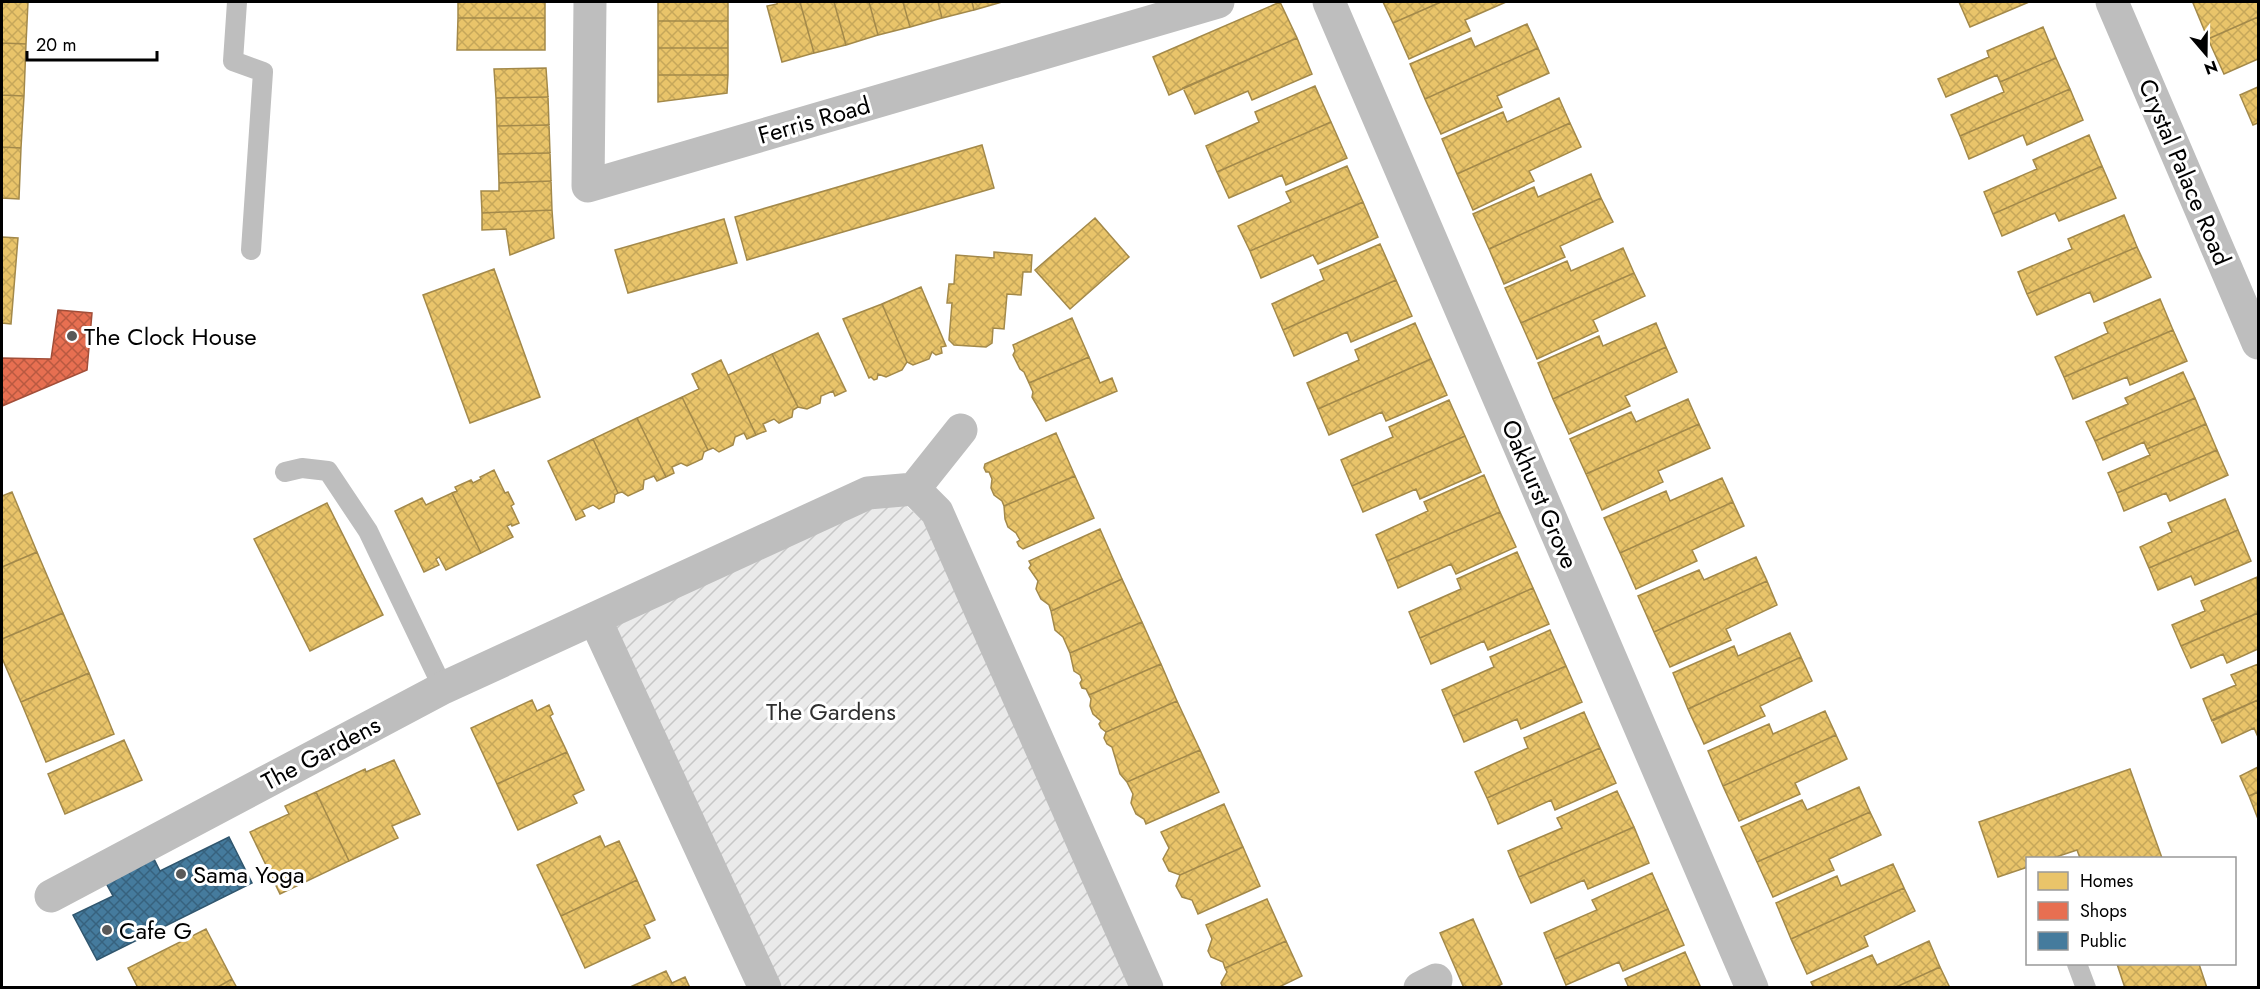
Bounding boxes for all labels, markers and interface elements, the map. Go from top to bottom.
scale bar [27,24,158,62]
north arrow [2176,24,2236,84]
text: 20 m [36,32,76,58]
text: N [2201,55,2221,81]
street label: Crystal Palace Road [2130,73,2240,271]
street label: Ferris Road [754,87,874,153]
place label: The Clock House [84,319,257,354]
marker: The Clock House [65,329,79,343]
street label: Oakhurst Grove [1493,414,1587,574]
park label: The Gardens [766,694,896,729]
street label: The Gardens [255,707,387,799]
place label: Sama Yoga [193,857,305,892]
legend [2026,857,2236,965]
marker: Sama Yoga [174,867,188,881]
text: Homes [2080,868,2133,894]
text: Shops [2080,898,2127,924]
place label: Cafe G [119,913,192,948]
marker: Cafe G [100,923,114,937]
text: Public [2080,928,2127,954]

